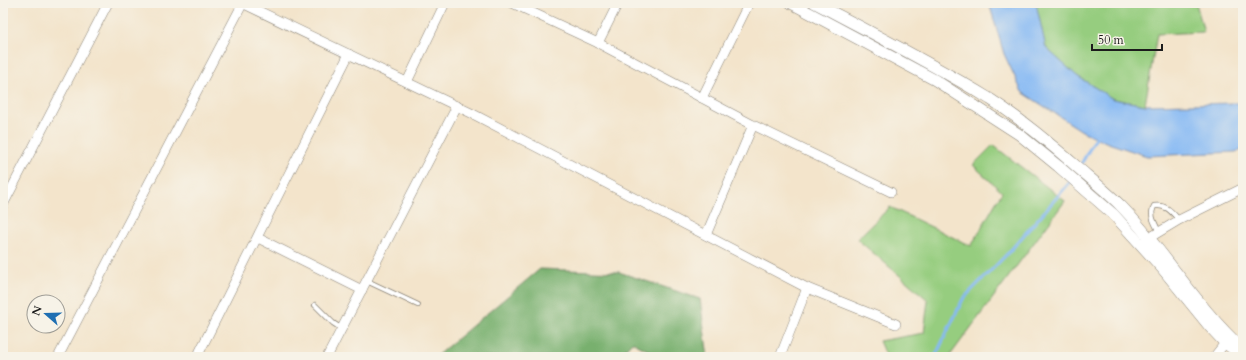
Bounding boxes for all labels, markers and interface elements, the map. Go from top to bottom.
scale bar [1092,26,1162,52]
text: 50 m [1098,32,1125,48]
north arrow [26,294,66,334]
text: N [28,303,46,318]

